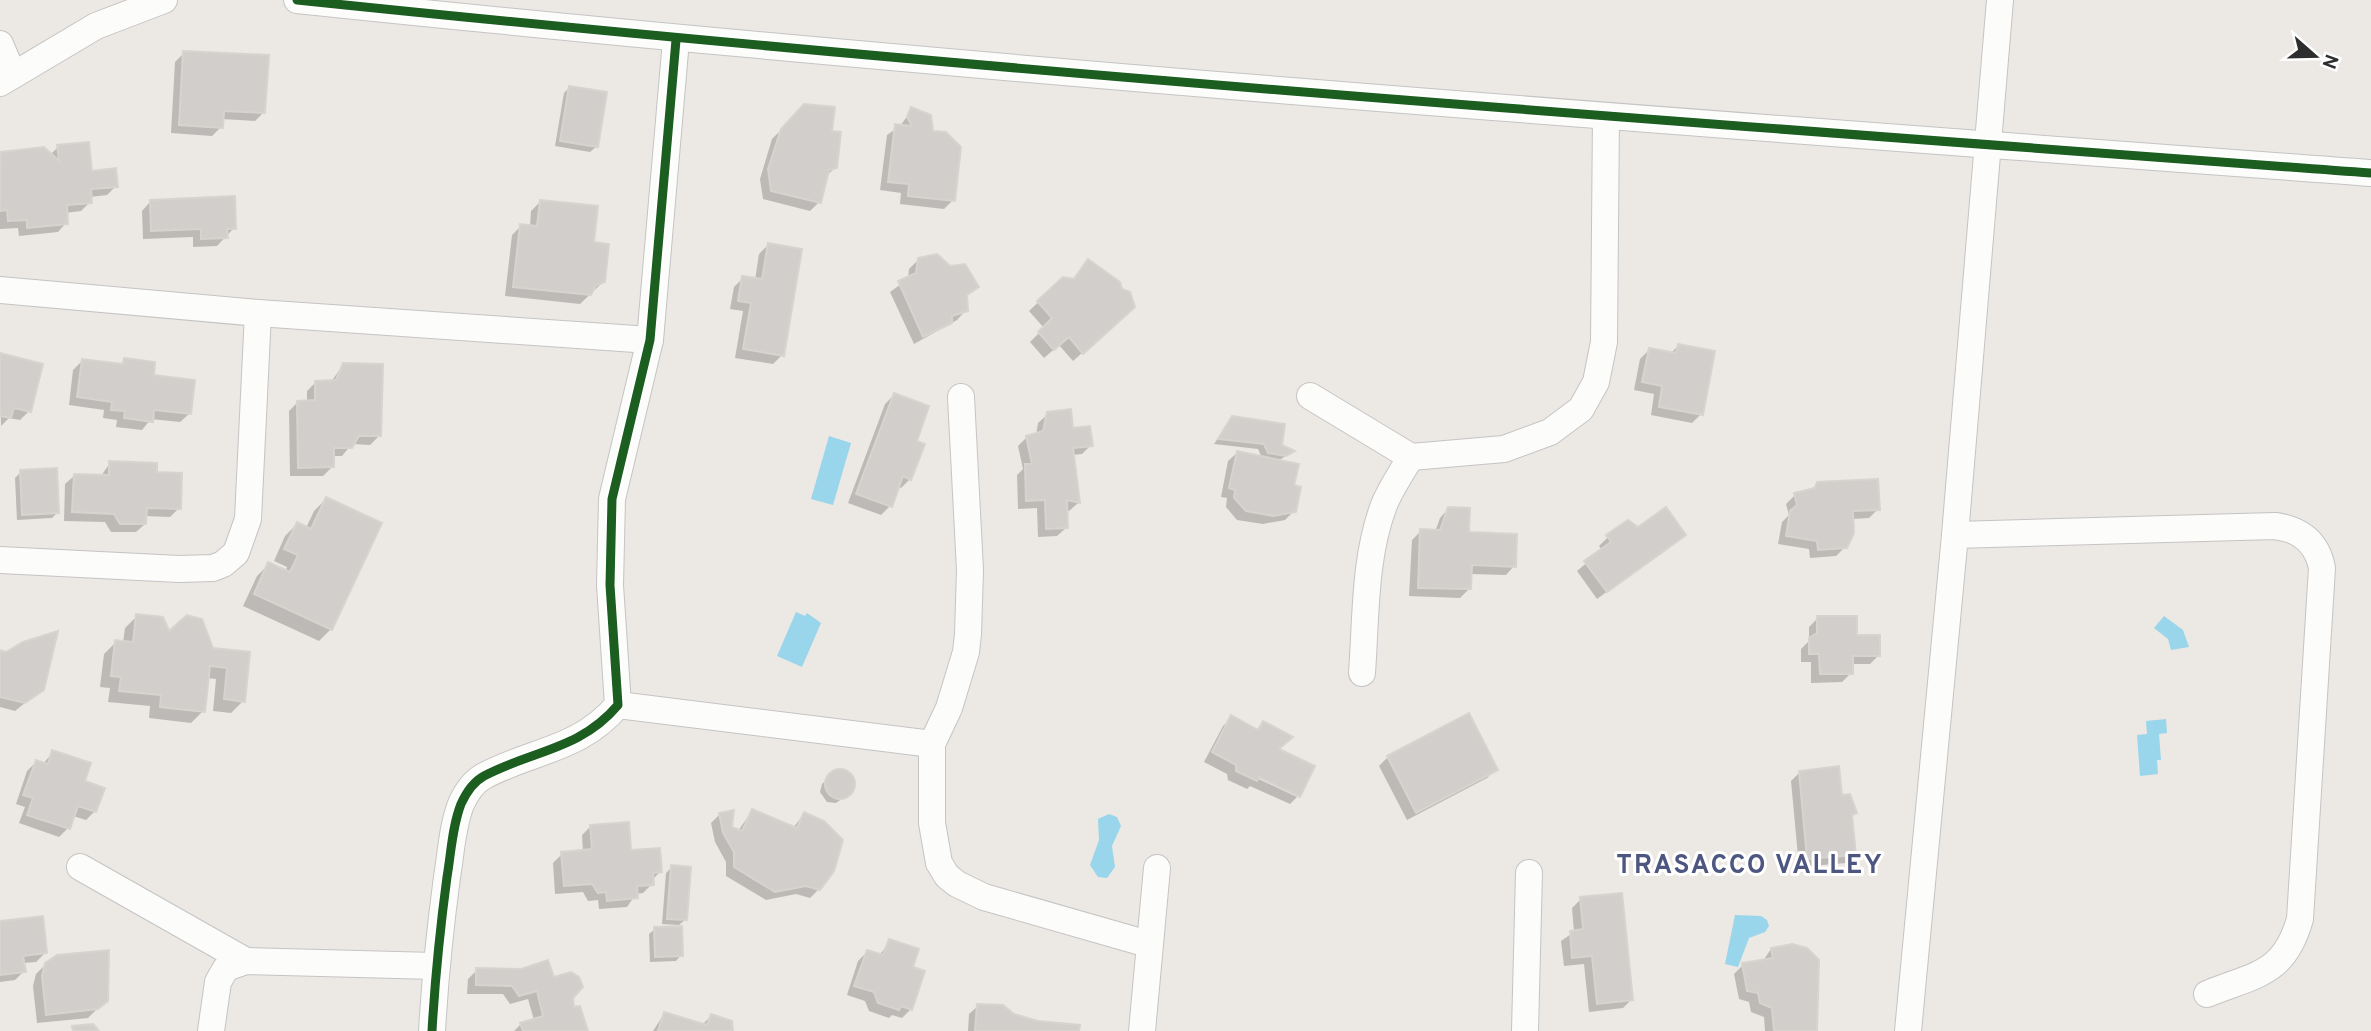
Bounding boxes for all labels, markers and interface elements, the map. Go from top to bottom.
north arrow [2280,21,2350,91]
text: N [2315,51,2343,72]
district label: TRASACCO VALLEY [1616,850,1884,883]

